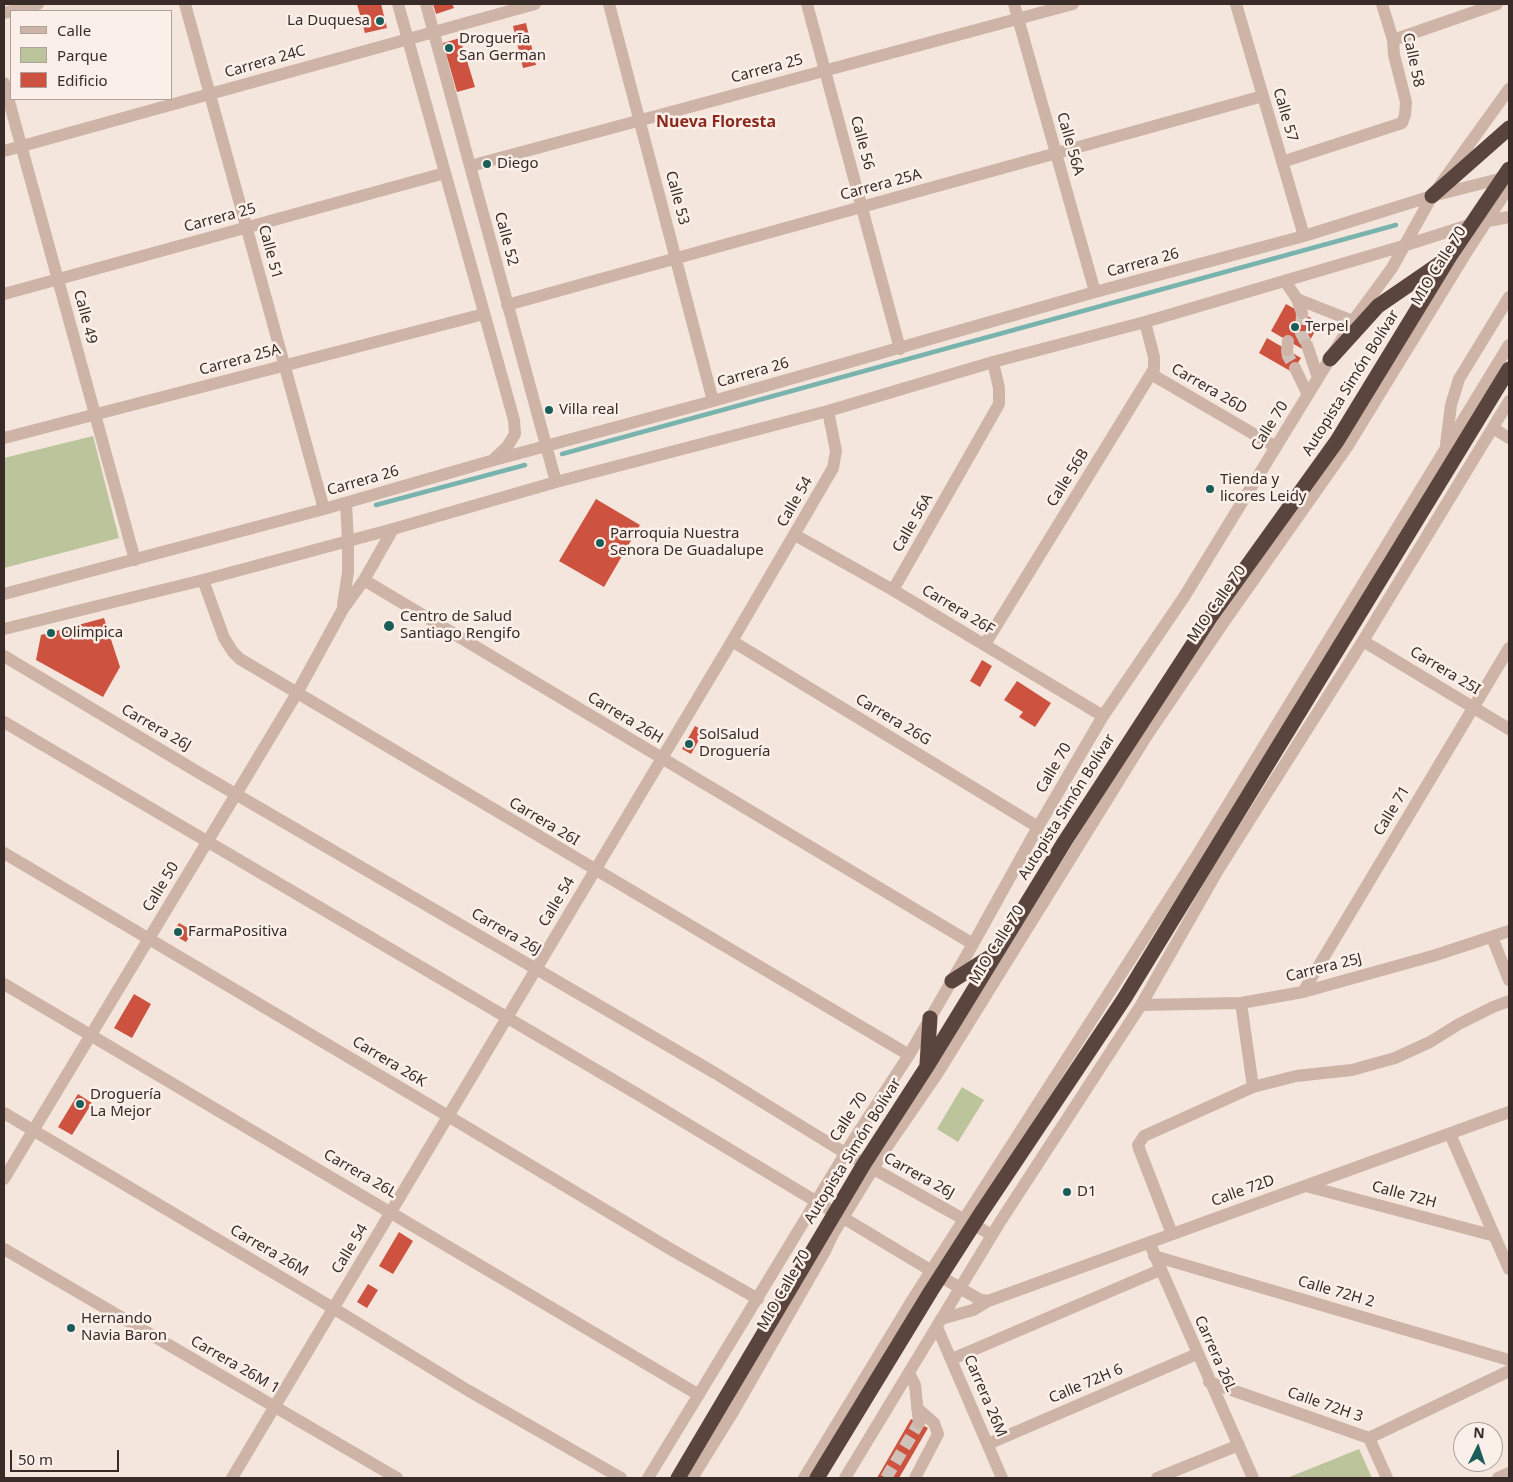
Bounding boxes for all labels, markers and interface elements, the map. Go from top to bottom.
legend [10,10,172,100]
place label: La Duquesa [287,12,370,30]
marker: La Duquesa [374,15,386,27]
text: Calle [57,20,91,40]
place label: Droguerīa San German [459,30,546,65]
street label: Calle 58 [1398,31,1428,89]
street label: Carrera 24C [222,42,308,82]
marker: Droguerīa San German [443,42,455,54]
text: Parque [57,45,107,65]
street label: Carrera 25 [729,51,805,87]
text: Edificio [57,70,108,90]
street label: Calle 57 [1269,86,1301,144]
street label: Calle 56A [1052,110,1088,178]
district label: Nueva Floresta [656,112,776,132]
street label: Calle 56 [846,114,878,172]
place label: Diego [497,155,539,173]
marker: Diego [481,158,493,170]
street label: Carrera 25A [838,166,924,204]
street label: Calle 53 [661,169,693,227]
street label: Carrera 25 [182,200,258,236]
street label: Calle 52 [490,210,522,268]
street label: Calle 51 [254,223,286,281]
street label: MIO Calle 70 [1408,223,1470,309]
street label: Carrera 26 [1105,245,1181,281]
street label: Calle 49 [69,288,101,346]
street label: Autopista Simón Bolívar [1299,307,1403,459]
place label: Terpel [1305,318,1348,336]
marker: Terpel [1289,321,1301,333]
street label: Carrera 25A [197,341,283,379]
street label: Carrera 26 [715,354,791,392]
street label: Carrera 26D [1168,360,1250,418]
street label: Calle 70 [1248,398,1292,454]
place label: Villa real [559,401,619,419]
marker: Villa real [543,404,555,416]
street label: Calle 56B [1043,446,1093,510]
street label: Carrera 26 [325,462,401,500]
place label: Tienda y licores Leidy [1220,471,1307,506]
street label: Calle 54 [773,474,817,530]
marker: Tienda y licores Leidy [1204,483,1216,495]
street label: Calle 56A [889,490,937,556]
place label: Parroquia Nuestra Senora De Guadalupe [610,525,764,560]
marker: Parroquia Nuestra Senora De Guadalupe [594,537,606,549]
street label: MIO Calle 70 [1184,562,1250,646]
street label: Carrera 26F [918,581,998,639]
place label: Centro de Salud Santiago Rengifo [400,608,520,643]
marker: Centro de Salud Santiago Rengifo [382,619,396,633]
place label: Olimpica [61,624,123,642]
marker: Olimpica [45,627,57,639]
street label: Carrera 25I [1407,643,1483,699]
street label: Carrera 26H [584,688,666,748]
street label: Carrera 26G [852,690,934,750]
street label: Carrera 26J [118,701,194,755]
place label: SolSalud Droguería [699,726,770,761]
street label: Autopista Simón Bolívar [1015,731,1119,883]
marker: SolSalud Droguería [683,738,695,750]
street label: Calle 70 [1032,740,1076,796]
street label: Calle 71 [1370,783,1414,839]
street label: Carrera 26I [506,794,582,850]
street label: Calle 50 [139,859,183,915]
street label: Calle 54 [535,874,579,930]
street label: MIO Calle 70 [966,902,1028,988]
street label: Carrera 26J [468,905,544,959]
place label: FarmaPositiva [188,923,287,941]
marker: FarmaPositiva [172,926,184,938]
street label: Carrera 25J [1284,950,1364,986]
street label: Carrera 26K [349,1033,429,1091]
street label: Autopista Simón Bolívar [801,1075,905,1227]
place label: Droguería La Mejor [90,1086,161,1121]
street label: Calle 70 [826,1089,872,1145]
marker: Droguería La Mejor [74,1098,86,1110]
street label: Carrera 26L [320,1146,400,1202]
street label: Carrera 26J [881,1149,957,1203]
street label: Calle 72D [1209,1171,1277,1211]
street label: Calle 72H [1370,1178,1438,1212]
place label: D1 [1077,1183,1097,1201]
marker: D1 [1061,1186,1073,1198]
street label: Carrera 26M [227,1221,311,1281]
street label: Calle 54 [328,1221,372,1277]
street label: MIO Calle 70 [754,1247,814,1333]
street label: Calle 72H 2 [1296,1272,1376,1312]
place label: Hernando Navia Baron [81,1310,167,1345]
street label: Carrera 26L [1190,1313,1240,1395]
marker: Hernando Navia Baron [65,1322,77,1334]
street label: Carrera 26M 1 [187,1332,283,1398]
street label: Carrera 26M [960,1352,1010,1440]
street label: Calle 72H 6 [1046,1360,1126,1408]
street label: Calle 72H 3 [1285,1384,1365,1426]
north arrow [1453,1422,1503,1472]
text: N [1473,1423,1485,1442]
scale bar [12,1440,121,1472]
text: 50 m [18,1449,53,1469]

